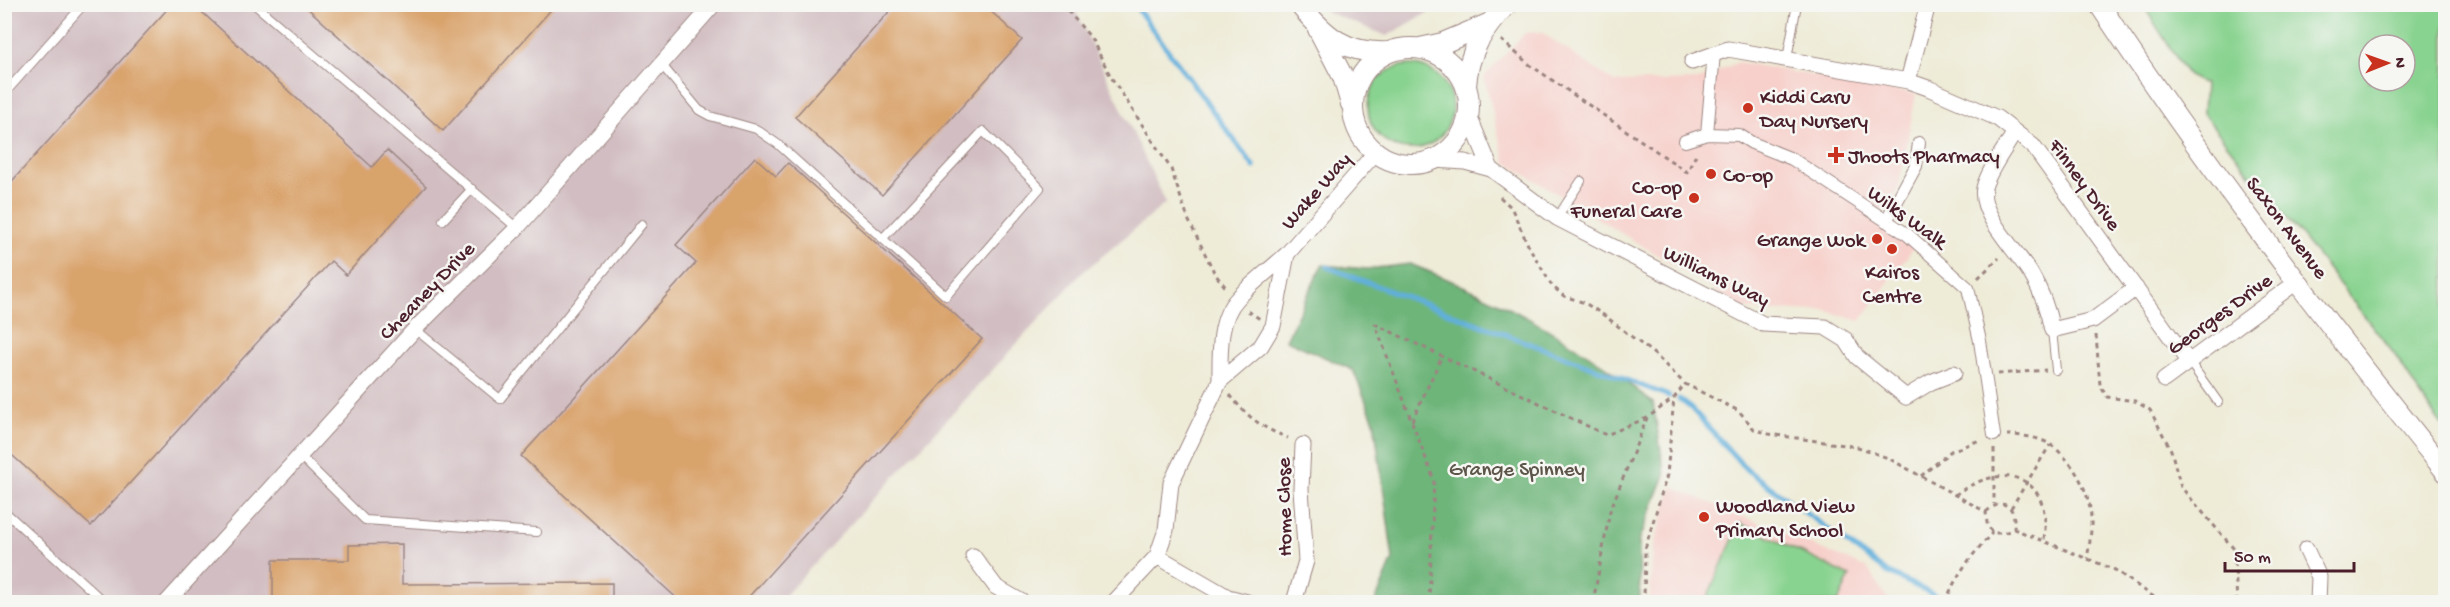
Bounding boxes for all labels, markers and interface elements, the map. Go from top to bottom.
north arrow [2357,33,2417,93]
text: N [2389,57,2408,69]
place label: Kiddi Caru Day Nursery [1758,87,1868,136]
marker: Kiddi Caru Day Nursery [1741,101,1755,115]
street label: Finney Drive [2041,135,2125,238]
place label: Jhoots Pharmacy [1848,146,1999,171]
street label: Wake Way [1277,148,1358,236]
marker: Jhoots Pharmacy [1829,148,1843,162]
place label: Co-op [1723,165,1774,190]
marker: Co-op [1704,167,1718,181]
street label: Saxon Avenue [2239,173,2332,286]
place label: Co-op Funeral Care [1570,177,1683,226]
street label: Wilks Walk [1861,182,1953,258]
marker: Co-op Funeral Care [1687,191,1701,205]
place label: Grange Wok [1757,230,1868,255]
marker: Grange Wok [1870,232,1884,246]
street label: Cheaney Drive [375,237,482,347]
street label: Williams Way [1658,242,1773,315]
marker: Kairos Centre [1885,242,1899,256]
place label: Kairos Centre [1862,262,1923,311]
street label: Georges Drive [2164,269,2279,362]
street label: Home Close [1273,456,1300,557]
park label: Grange Spinney [1449,459,1585,484]
place label: Woodland View Primary School [1715,496,1856,545]
marker: Woodland View Primary School [1697,510,1711,524]
scale bar [2225,535,2354,573]
text: 50 m [2234,548,2271,569]

